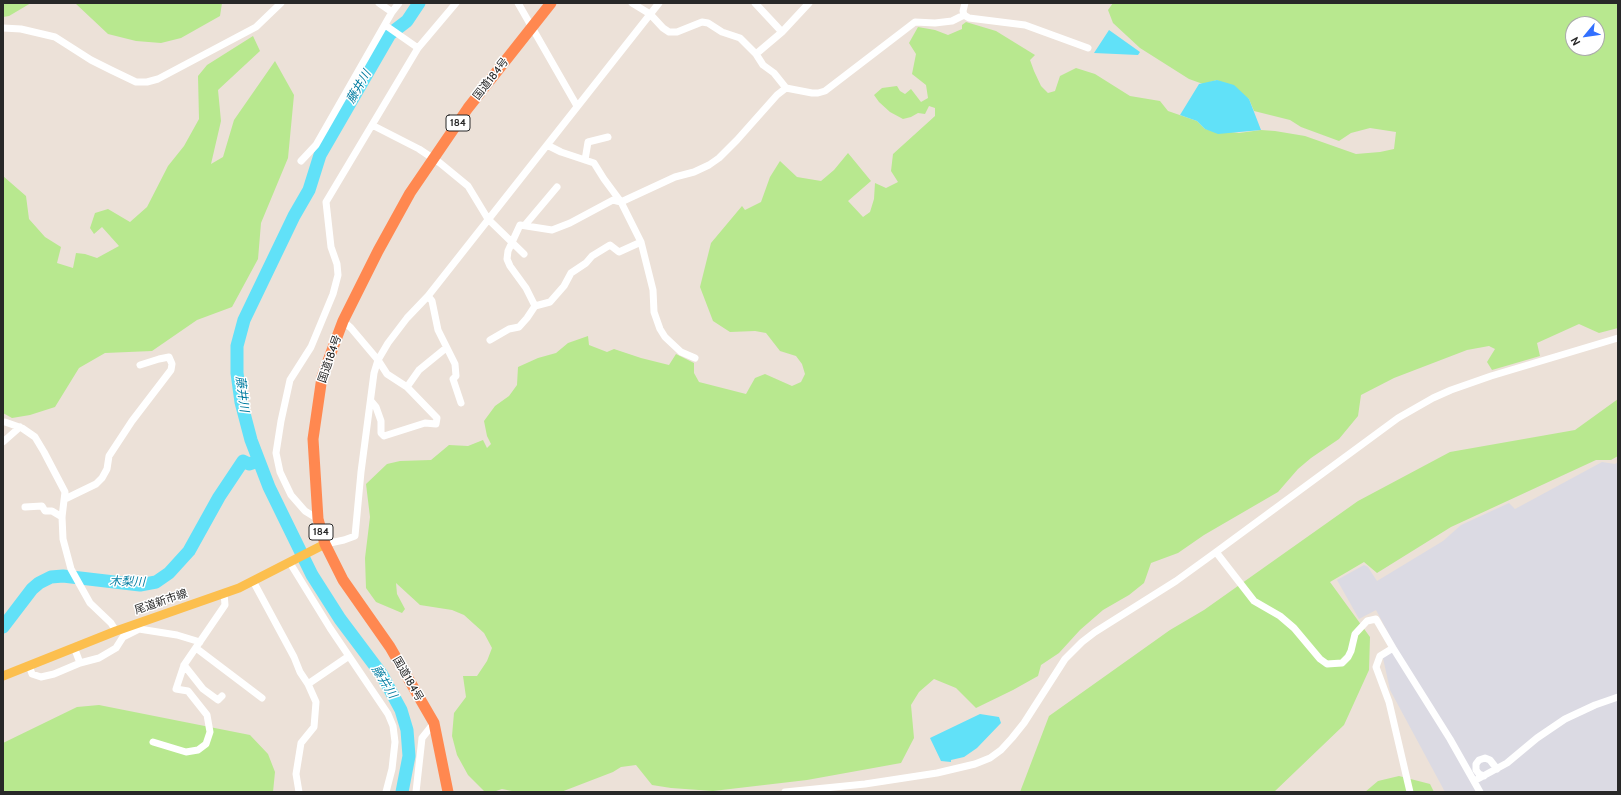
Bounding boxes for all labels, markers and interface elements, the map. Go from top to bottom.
north arrow [1565,16,1605,56]
text: N [1567,35,1583,48]
street label: 国道184号 [471,55,511,103]
water label: 藤井川 [344,68,374,106]
road number: 184 [446,115,470,131]
street label: 国道184号 [316,333,344,385]
water label: 藤井川 [233,375,251,413]
road number: 184 [309,524,333,540]
water label: 木梨川 [109,574,145,590]
street label: 尾道新市線 [133,587,189,617]
street label: 国道184号 [390,654,426,704]
water label: 藤井川 [368,663,400,701]

